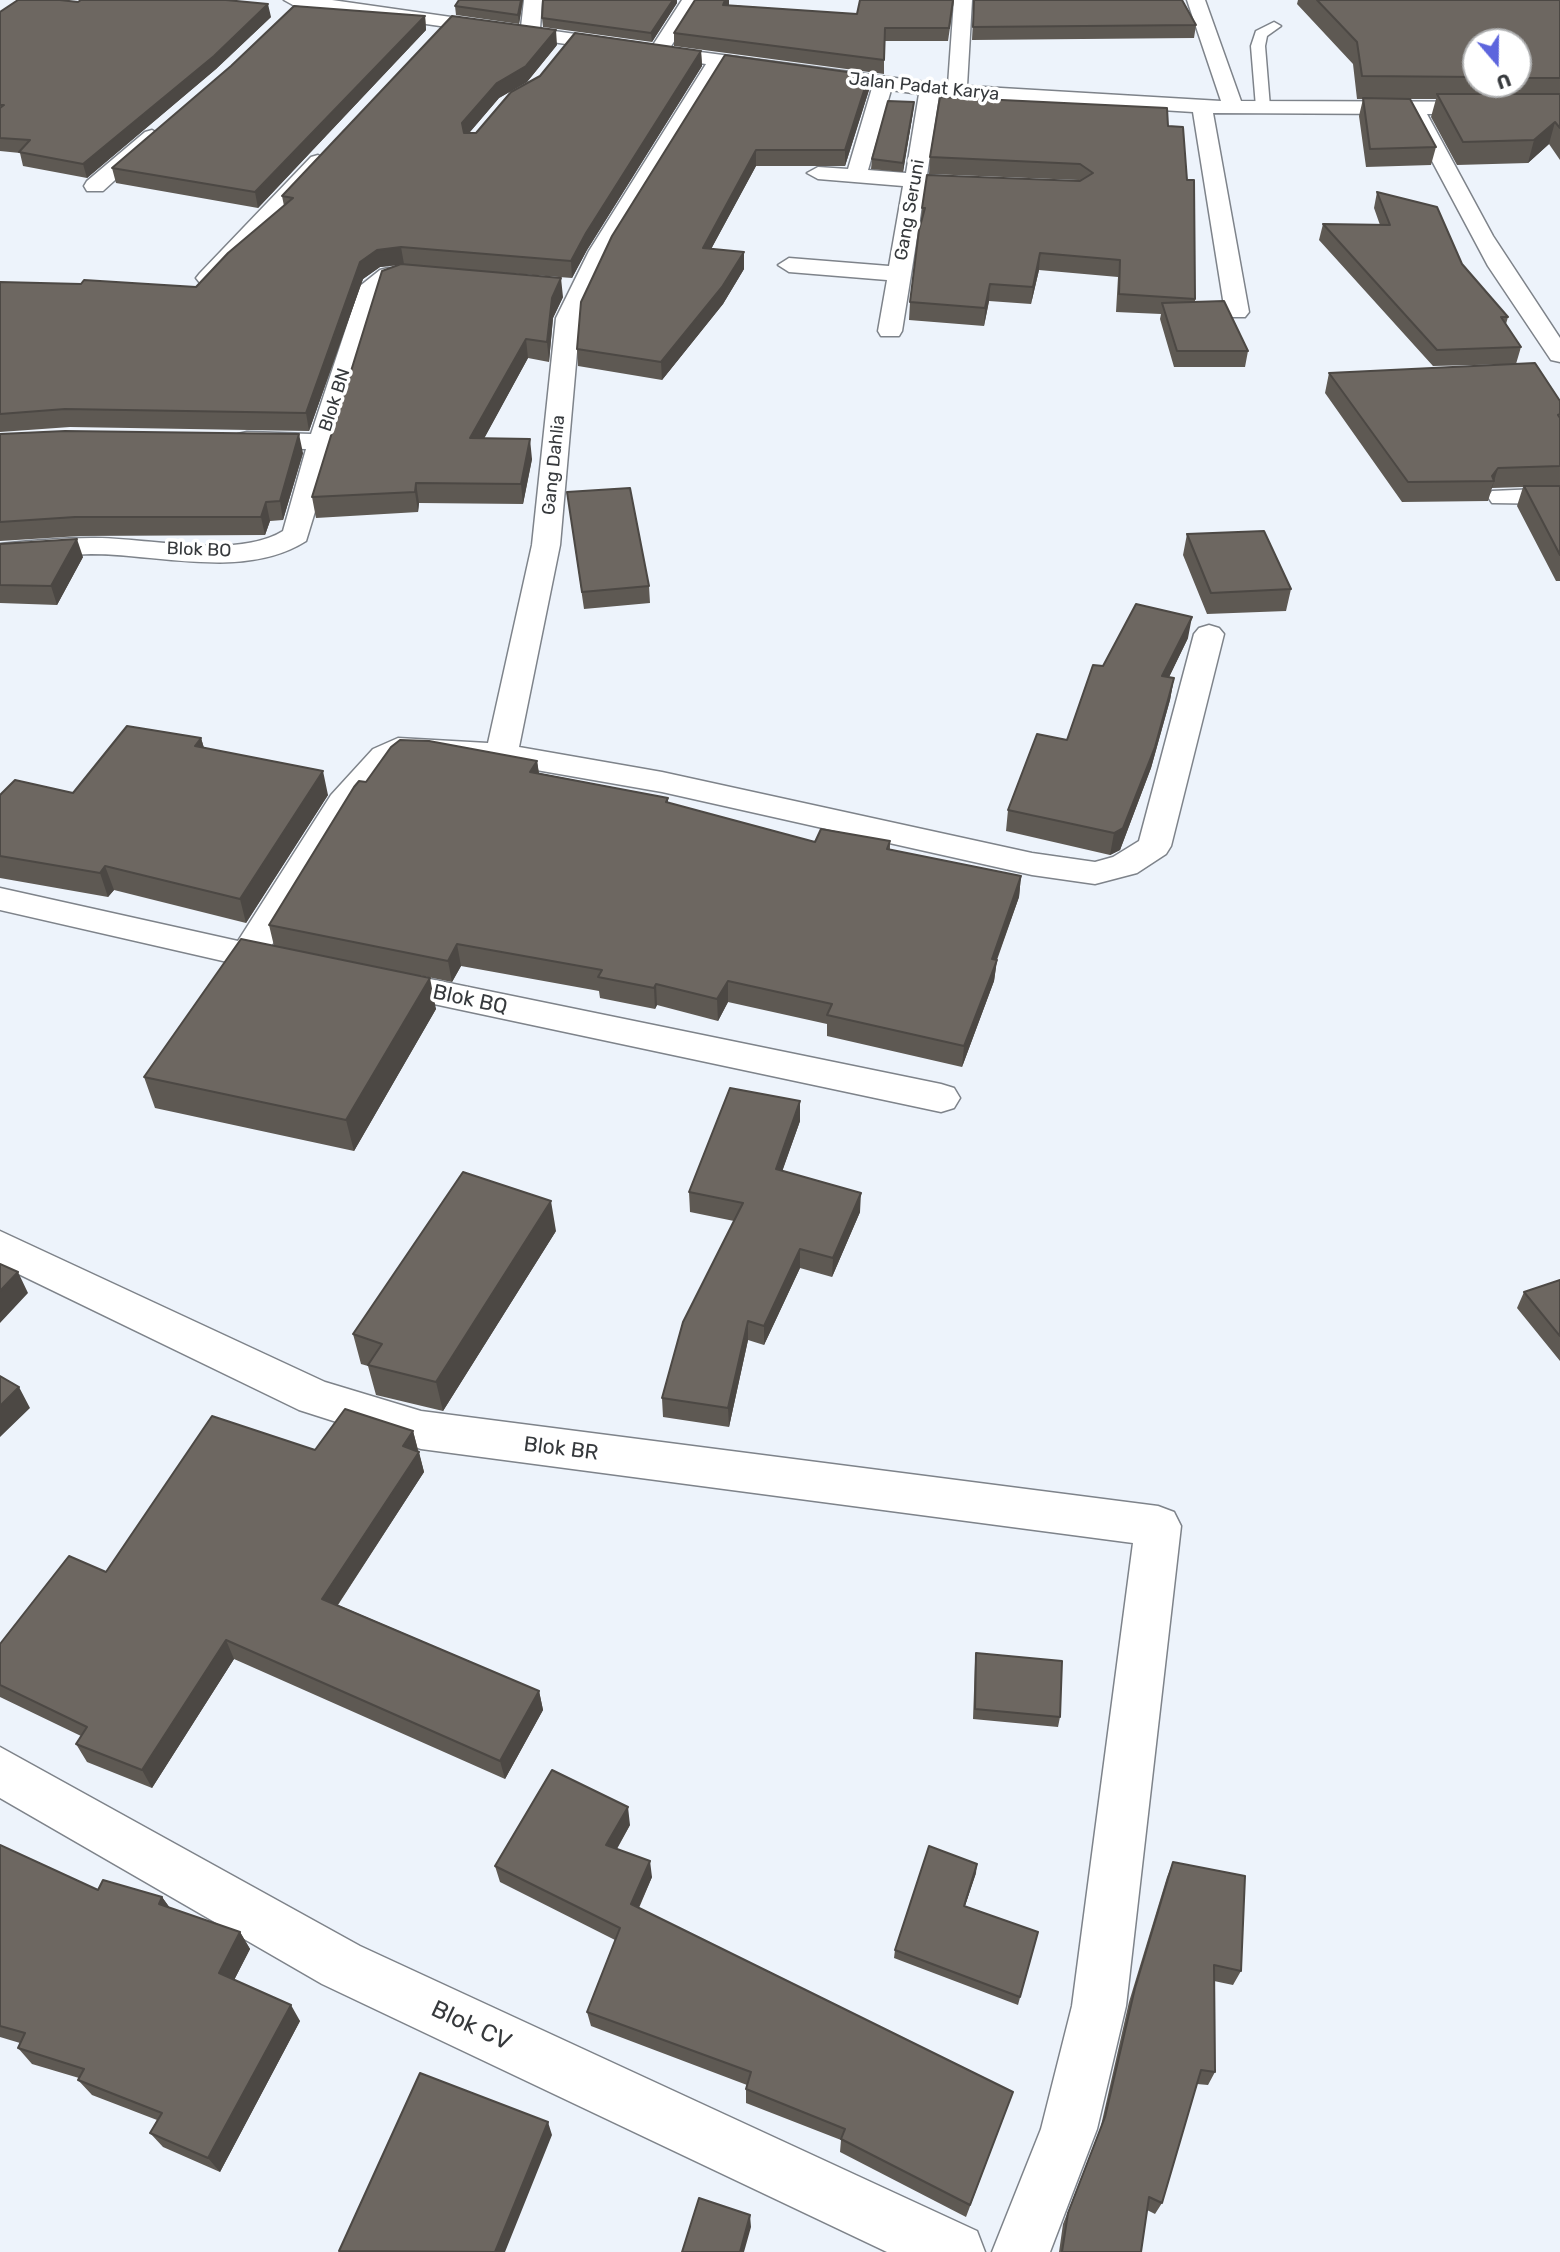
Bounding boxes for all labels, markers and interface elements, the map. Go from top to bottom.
north arrow [1462,28,1532,98]
street label: Jalan Padat Karya [848,68,1000,106]
text: U [1493,68,1514,94]
street label: Gang Seruni [890,158,930,262]
street label: Blok BN [315,366,355,434]
street label: Gang Dahlia [538,414,570,516]
street label: Blok BO [166,538,232,562]
street label: Blok BQ [430,980,510,1020]
street label: Blok BR [522,1432,600,1466]
street label: Blok CV [426,1995,516,2057]

